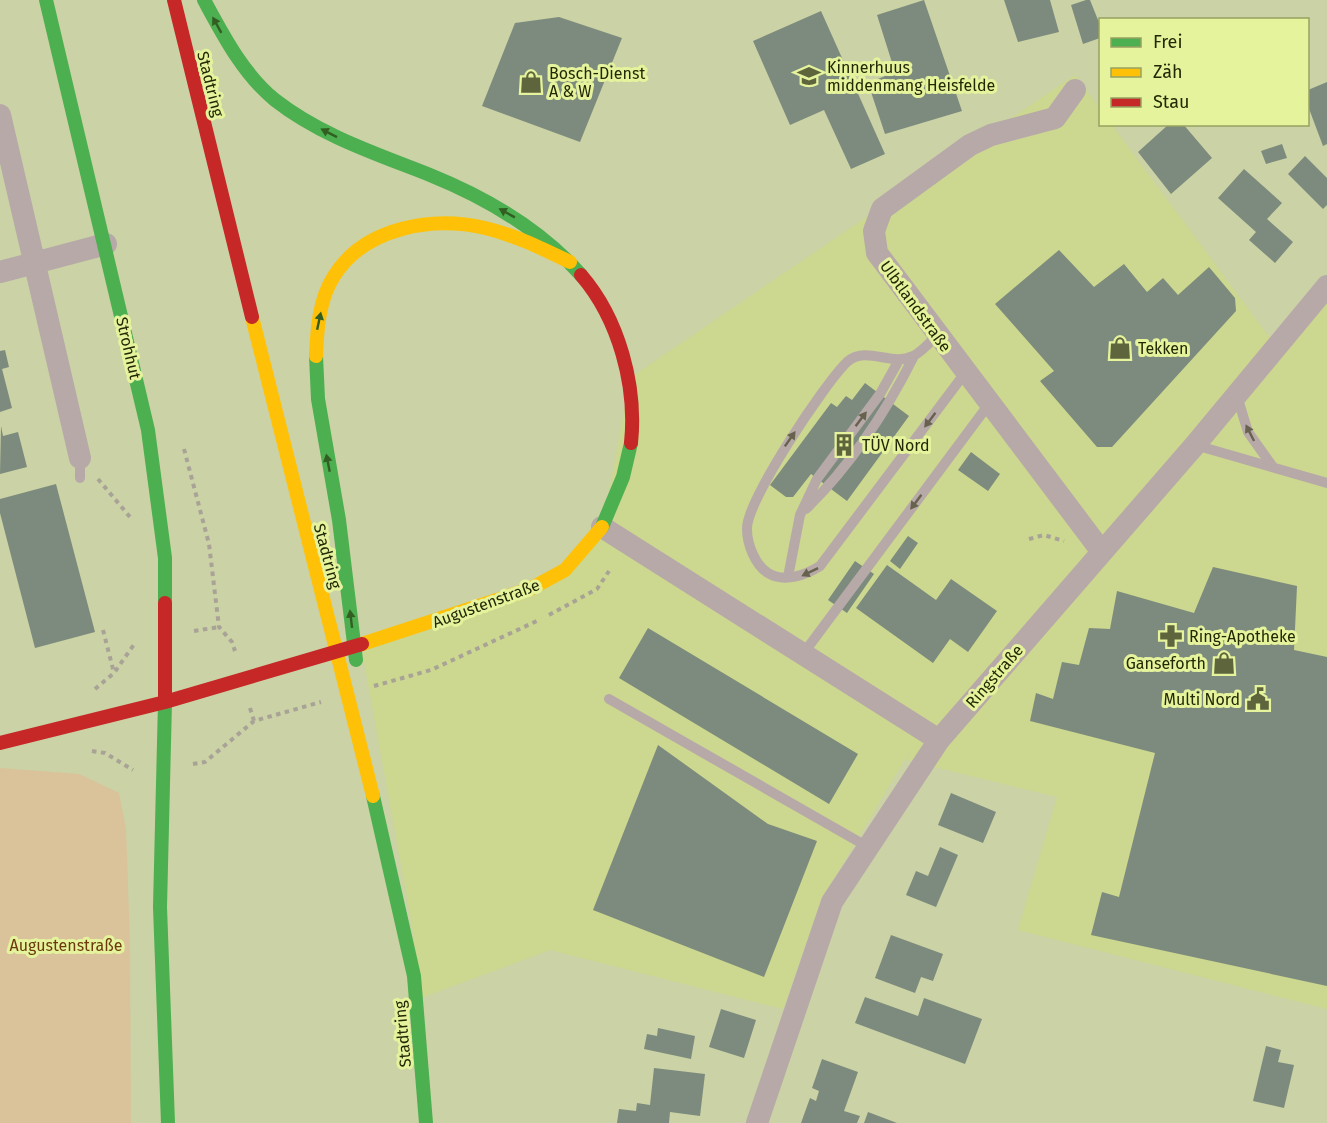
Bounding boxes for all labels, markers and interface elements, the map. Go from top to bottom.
one-way arrow [212,16,222,33]
legend [1099,18,1309,126]
text: Frei [1153,31,1183,53]
street label: Stadtring [193,49,228,119]
place label: Kinnerhuus middenmang Heisfelde [827,58,995,95]
text: Zäh [1153,61,1182,83]
school or university icon: Kinnerhuus middenmang Heisfelde [796,63,822,89]
place label: Bosch-Dienst A & W [549,64,645,101]
shop icon: Bosch-Dienst A & W [518,69,544,95]
text: Stau [1153,91,1189,113]
one-way arrow [320,129,338,139]
one-way arrow [499,208,515,219]
street label: Ulbtlandstraße [876,257,955,356]
one-way arrow [315,311,325,330]
street label: Strohhut [112,315,145,381]
shop icon: Tekken [1107,335,1133,361]
place label: Tekken [1138,339,1188,358]
one-way arrow [924,411,936,427]
one-way arrow [855,412,867,427]
one-way arrow [1246,424,1255,441]
one-way arrow [784,431,796,447]
building icon: TÜV Nord [831,432,857,458]
place label: TÜV Nord [862,436,930,455]
one-way arrow [323,453,332,472]
one-way arrow [911,494,923,509]
street label: Stadtring [310,521,346,592]
one-way arrow [801,567,818,576]
street label: Augustenstraße [430,575,542,632]
one-way arrow [346,609,355,628]
pharmacy icon: Ring-Apotheke [1158,623,1184,649]
place label: Ring-Apotheke [1189,627,1296,646]
street label: Ringstraße [962,641,1027,712]
shop icon: Ganseforth [1211,650,1237,676]
place label: Ganseforth [1126,654,1206,673]
public building icon: Multi Nord [1245,686,1271,712]
place label: Multi Nord [1163,690,1240,709]
park label: Augustenstraße [10,936,122,955]
street label: Stadtring [390,999,415,1068]

